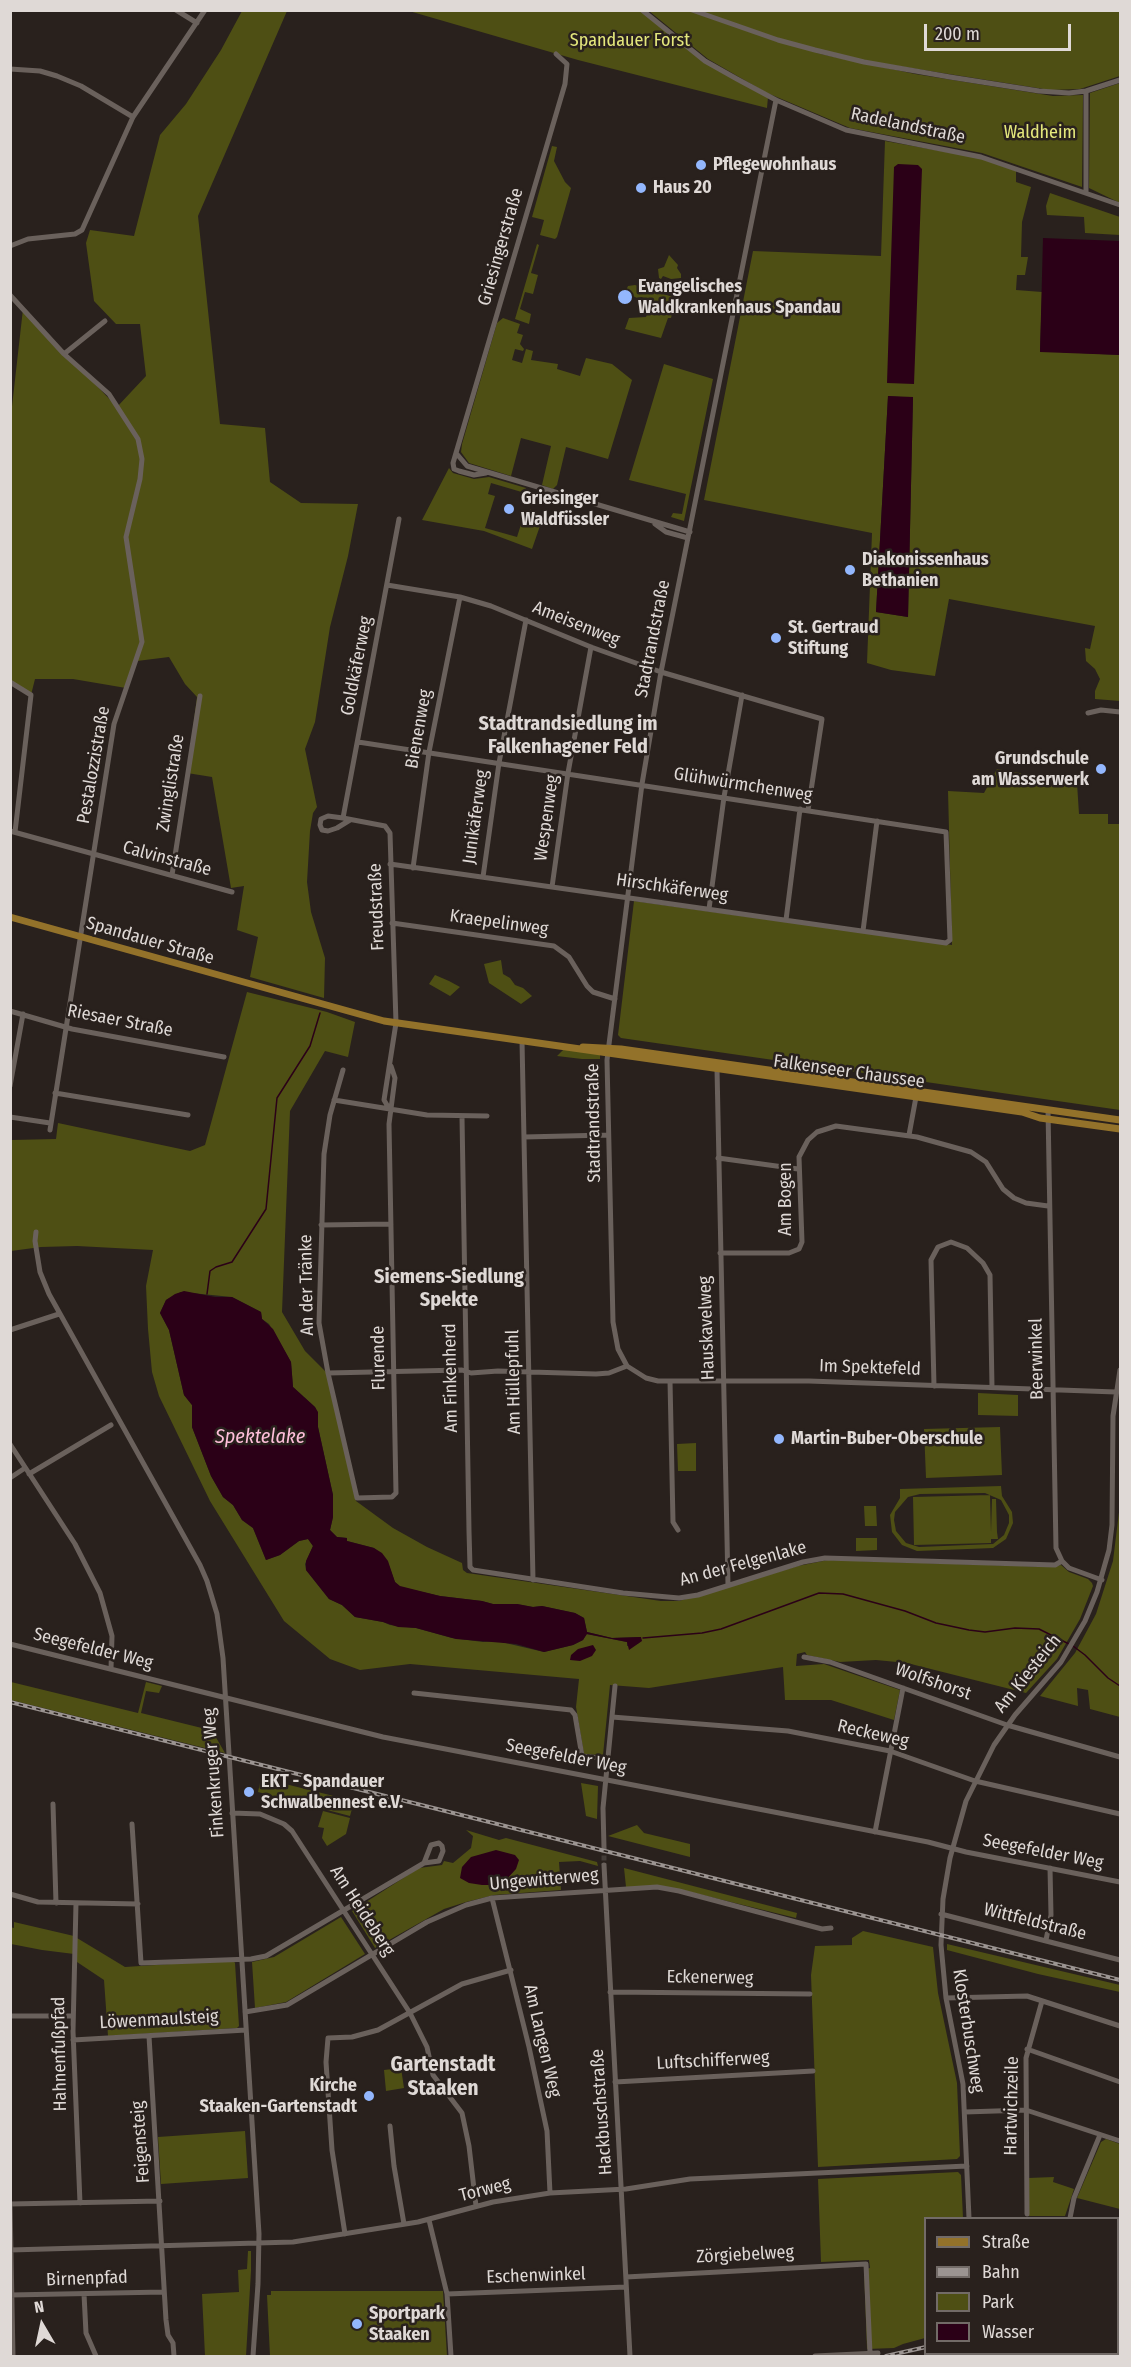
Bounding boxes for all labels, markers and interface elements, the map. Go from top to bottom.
scale bar [927,12,1074,50]
text: 200 m [935,23,980,45]
park label: Spandauer Forst [570,30,690,52]
street label: Radelandstraße [849,103,967,149]
park label: Waldheim [1004,122,1076,144]
place label: Pflegewohnhaus [713,154,836,176]
marker: Pflegewohnhaus [694,158,708,172]
place label: Haus 20 [653,177,712,199]
marker: Haus 20 [634,181,648,195]
street label: Griesingerstraße [474,186,528,308]
place label: Evangelisches Waldkrankenhaus Spandau [638,276,841,318]
marker: Evangelisches Waldkrankenhaus Spandau [616,288,634,306]
place label: Griesinger Waldfüssler [521,488,609,530]
marker: Griesinger Waldfüssler [502,502,516,516]
place label: Diakonissenhaus Bethanien [862,549,989,592]
marker: Diakonissenhaus Bethanien [843,563,857,577]
street label: Stadtrandstraße [631,578,675,700]
street label: Ameisenweg [529,597,623,651]
street label: Goldkäferweg [337,615,377,717]
place label: St. Gertraud Stiftung [788,617,879,660]
marker: St. Gertraud Stiftung [769,631,783,645]
street label: Bienenweg [401,688,437,770]
street label: Pestalozzistraße [73,704,115,826]
district label: Stadtrandsiedlung im Falkenhagener Feld [479,712,657,759]
street label: Zwinglistraße [153,733,189,833]
place label: Grundschule am Wasserwerk [972,748,1089,790]
marker: Grundschule am Wasserwerk [1094,762,1108,776]
street label: Glühwürmchenweg [672,763,814,807]
street label: Junikäferweg [459,768,493,866]
street label: Wespenweg [530,773,564,863]
street label: Calvinstraße [120,837,214,881]
street label: Freudstraße [365,863,389,951]
street label: Hirschkäferweg [615,869,729,907]
street label: Kraepelinweg [448,905,550,941]
street label: Spandauer Straße [84,912,216,970]
street label: Riesaer Straße [65,1000,175,1042]
street label: Falkenseer Chaussee [772,1051,926,1093]
street label: Stadtrandstraße [582,1063,606,1183]
street label: Am Bogen [775,1162,797,1236]
street label: An der Tränke [295,1234,319,1336]
district label: Siemens-Siedlung Spekte [374,1265,524,1312]
street label: Hauskavelweg [694,1276,720,1380]
street label: Beerwinkel [1025,1318,1049,1400]
street label: Am Finkenherd [439,1323,463,1433]
street label: Flurende [368,1326,390,1390]
street label: Am Hüllepfuhl [502,1329,526,1435]
street label: Im Spektefeld [819,1355,921,1381]
water label: Spektelake [215,1425,305,1449]
place label: Martin-Buber-Oberschule [791,1428,983,1450]
marker: Martin-Buber-Oberschule [772,1432,786,1446]
street label: An der Felgenlake [677,1537,809,1591]
street label: Seegefelder Weg [31,1624,155,1674]
street label: Am Kiesteich [990,1631,1066,1717]
street label: Wolfshorst [892,1659,974,1705]
street label: Finkenkruger Weg [199,1707,229,1839]
street label: Reckeweg [835,1715,911,1753]
street label: Seegefelder Weg [504,1735,628,1779]
place label: EKT - Spandauer Schwalbennest e.V. [261,1771,403,1814]
marker: EKT - Spandauer Schwalbennest e.V. [242,1785,256,1799]
street label: Seegefelder Weg [981,1830,1105,1874]
street label: Am Heideberg [325,1862,399,1960]
street label: Ungewitterweg [489,1864,599,1896]
street label: Wittfeldstraße [981,1899,1089,1945]
street label: Eckenerweg [666,1966,754,1990]
street label: Klosterbuschweg [948,1968,988,2094]
street label: Am Langen Weg [519,1982,565,2100]
street label: Hahnenfußpfad [48,1996,72,2112]
street label: Löwenmaulsteig [99,2006,219,2034]
street label: Luftschifferweg [656,2047,770,2075]
street label: Hackbuschstraße [587,2048,617,2176]
district label: Gartenstadt Staaken [391,2052,495,2102]
street label: Hartwichzeile [1000,2056,1024,2156]
place label: Kirche Staaken-Gartenstadt [200,2075,357,2118]
marker: Kirche Staaken-Gartenstadt [362,2089,376,2103]
street label: Feigensteig [127,2100,155,2184]
street label: Torweg [457,2173,513,2207]
legend [924,2217,1119,2355]
text: Straße [982,2231,1030,2253]
street label: Zörgiebelweg [696,2242,794,2268]
text: Bahn [982,2261,1020,2283]
street label: Eschenwinkel [486,2263,586,2289]
street label: Birnenpfad [46,2267,128,2291]
text: Park [982,2291,1014,2313]
north arrow [12,2295,72,2355]
text: N [33,2297,45,2317]
place label: Sportpark Staaken [369,2303,445,2346]
marker: Sportpark Staaken [350,2317,364,2331]
text: Wasser [982,2321,1034,2343]

